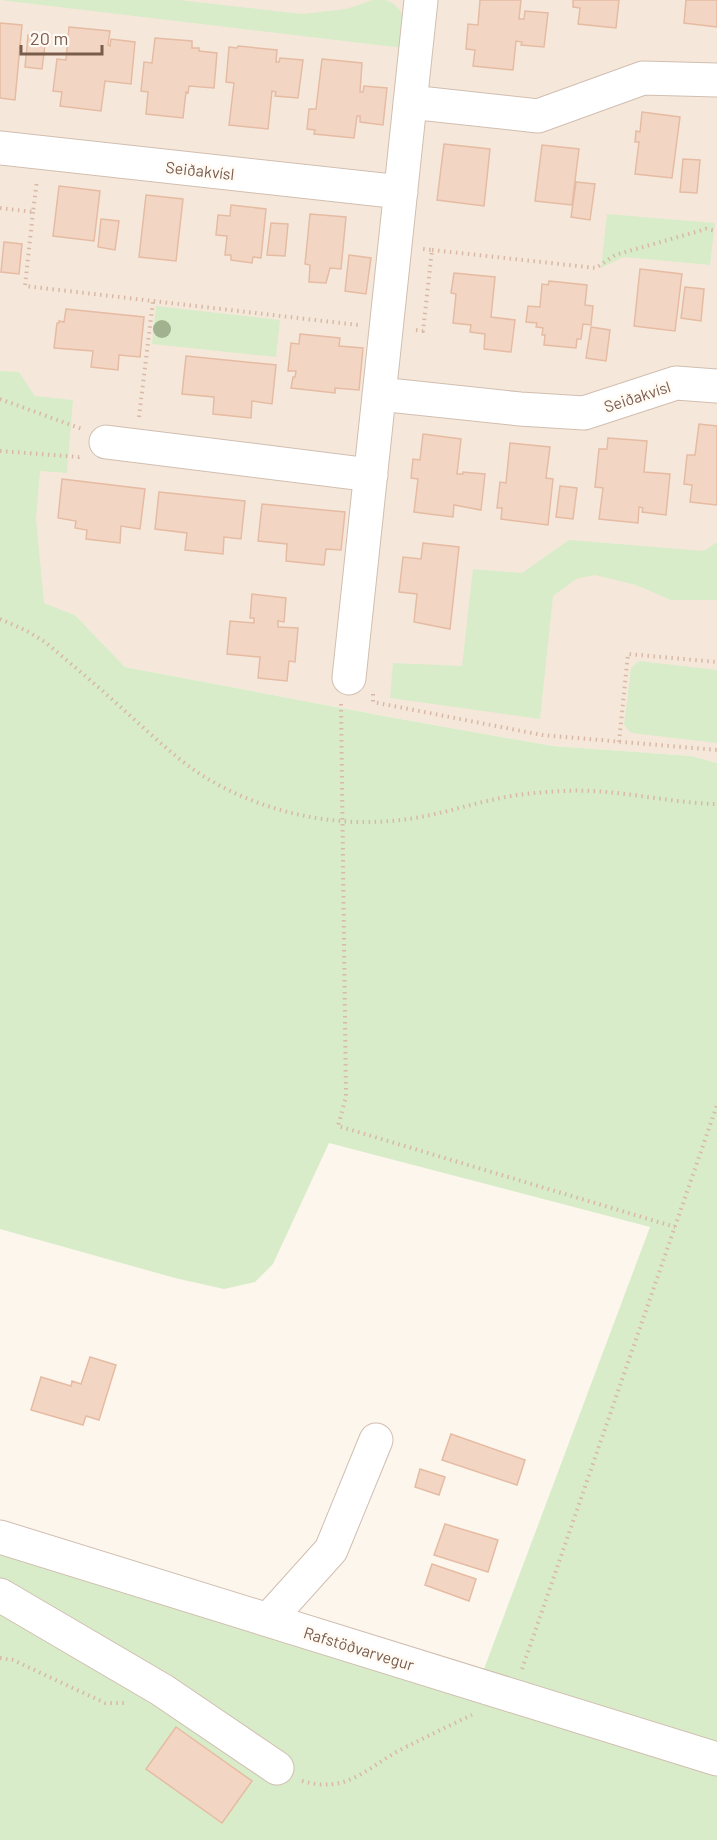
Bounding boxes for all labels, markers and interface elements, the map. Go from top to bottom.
scale bar [21,18,102,56]
text: 20 m [30,27,68,49]
street label: Seiðakvísl [165,157,235,183]
street label: Seiðakvísl [601,376,673,416]
street label: Rafstöðvarvegur [302,1622,417,1674]

